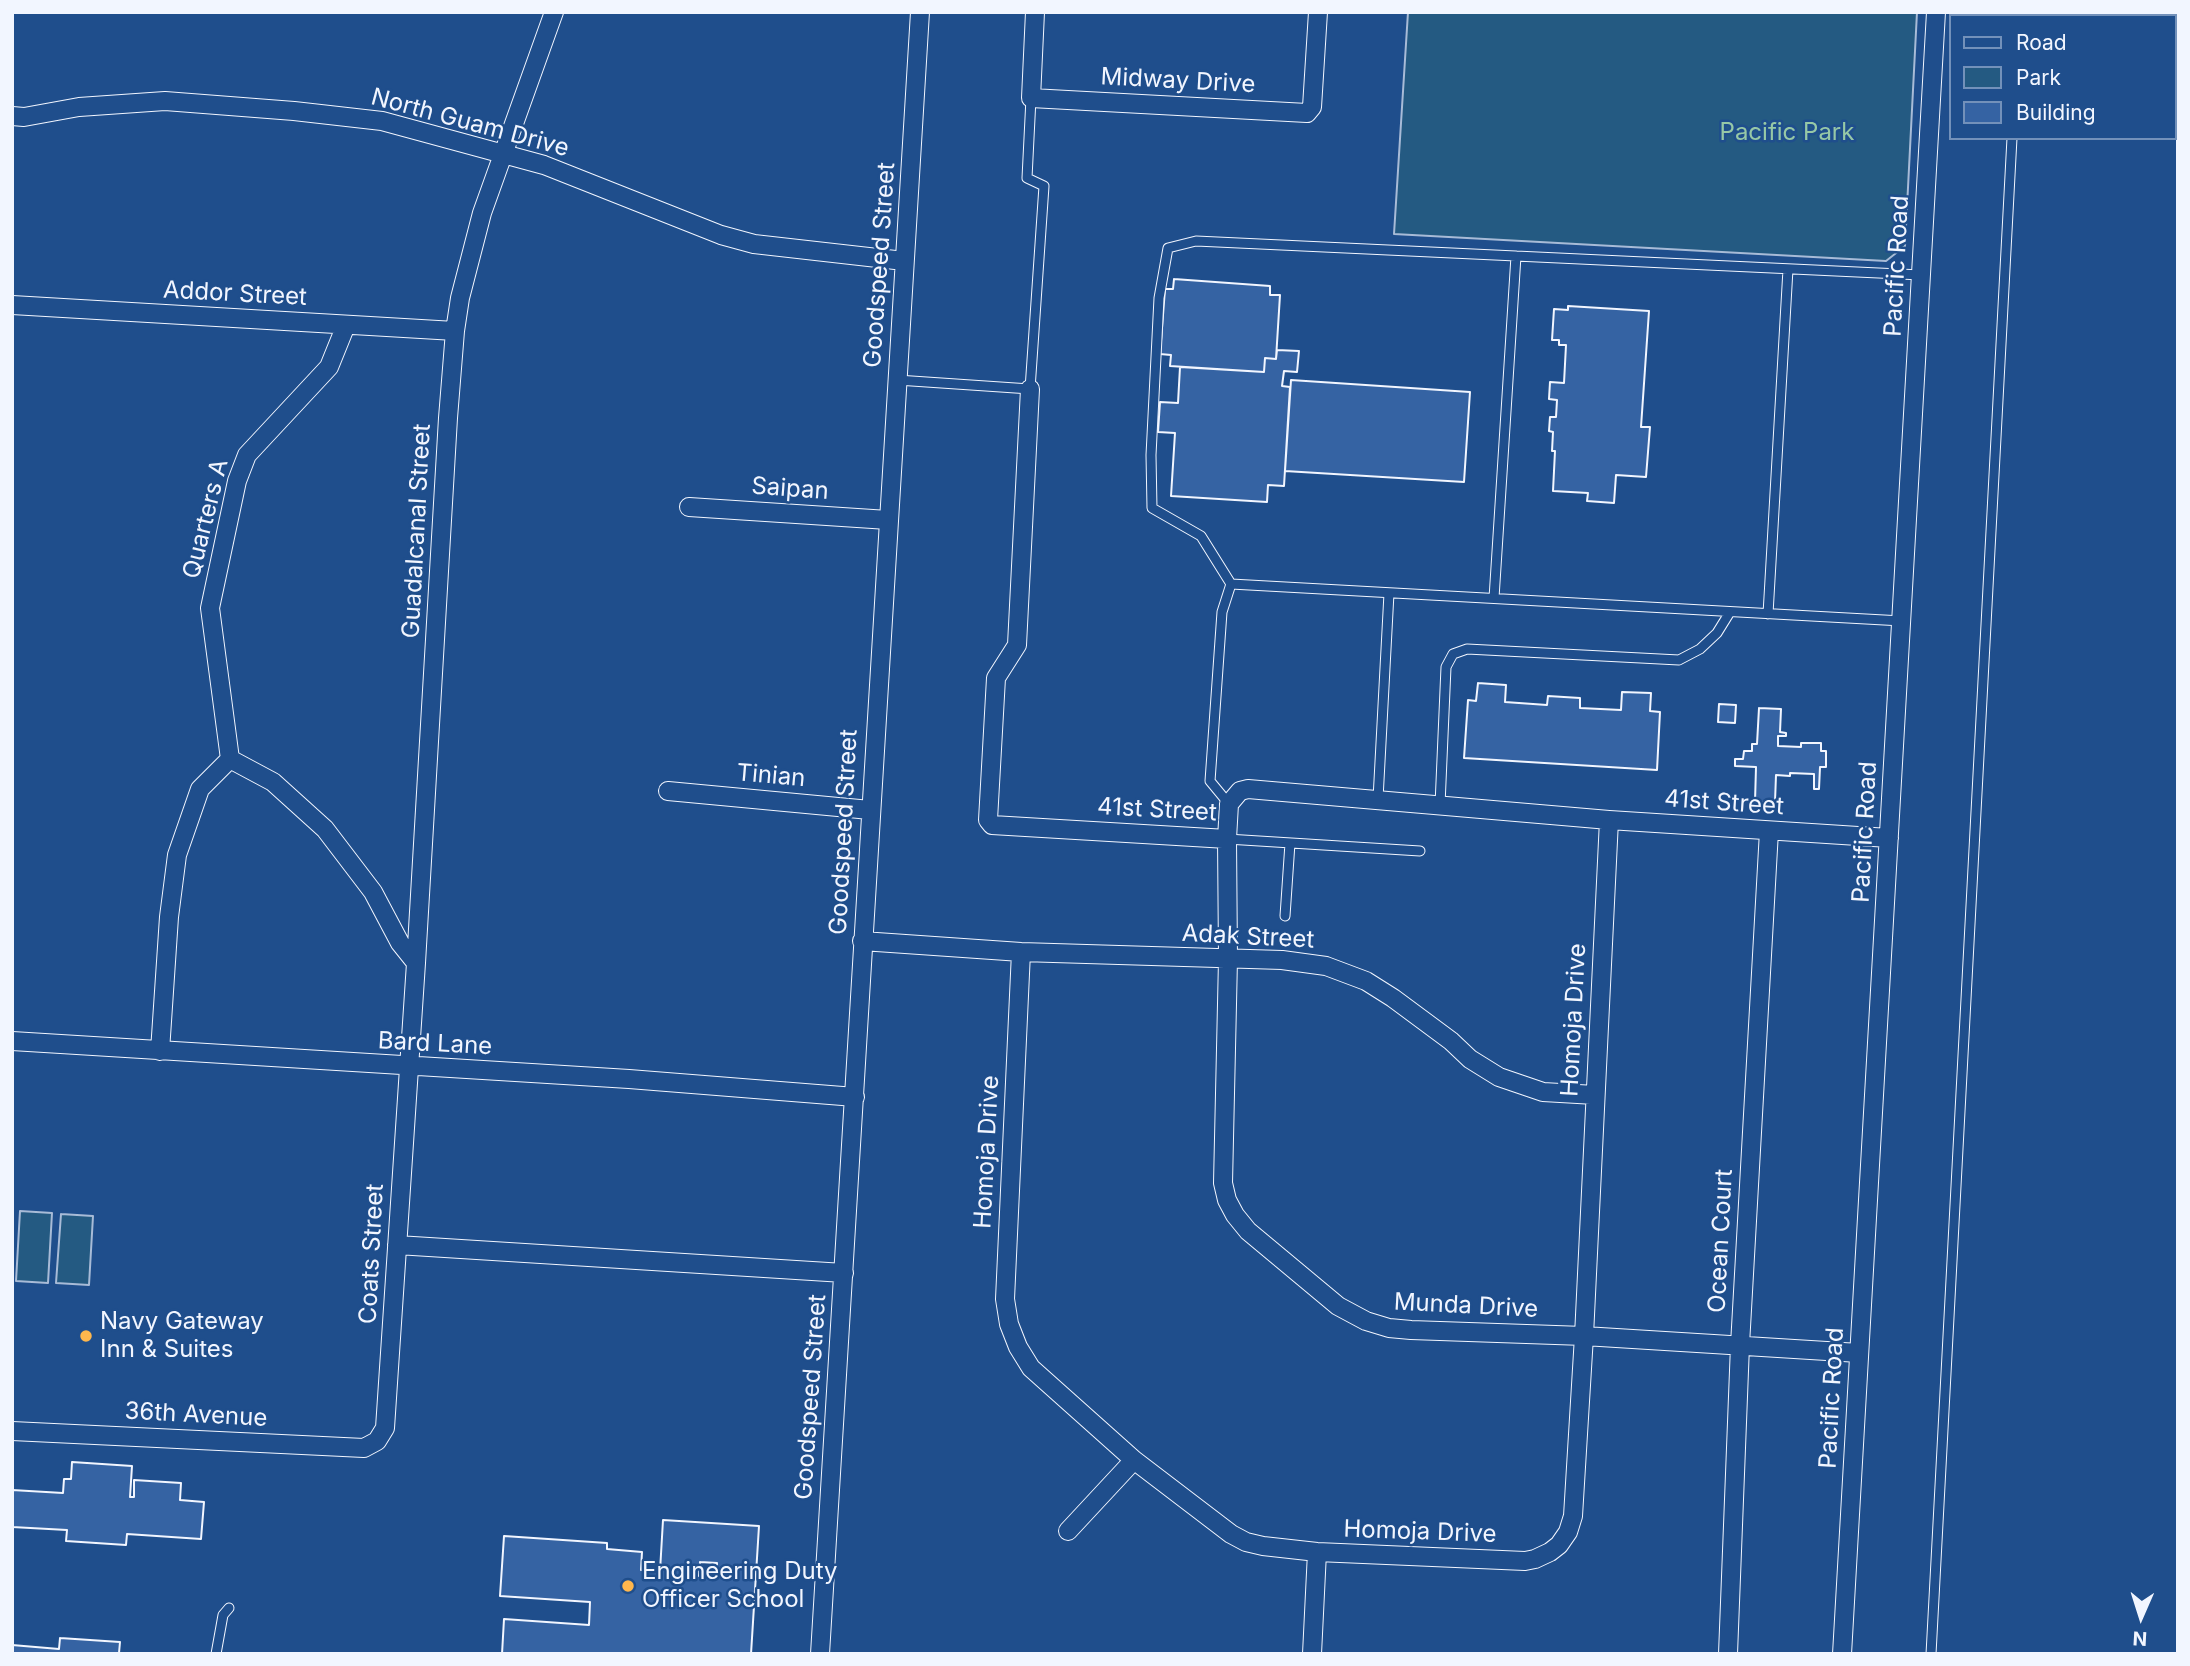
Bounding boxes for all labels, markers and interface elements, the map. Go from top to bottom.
legend [1948,14,2176,140]
text: Road [2016,30,2067,55]
street label: Midway Drive [1100,63,1256,99]
text: Park [2016,65,2061,90]
street label: North Guam Drive [368,83,572,163]
text: Building [2016,100,2096,125]
park label: Pacific Park [1720,119,1854,147]
street label: Goodspeed Street [858,161,902,369]
street label: Pacific Road [1879,195,1915,337]
street label: Addor Street [162,276,308,312]
street label: Guadalcanal Street [397,423,437,639]
street label: Quarters A [177,456,235,582]
street label: Saipan [750,472,830,506]
street label: Goodspeed Street [824,728,864,936]
street label: Tinian [735,759,807,793]
street label: Pacific Road [1847,761,1883,903]
street label: 41st Street [1663,784,1785,822]
street label: 41st Street [1096,792,1218,828]
street label: Adak Street [1181,919,1315,955]
street label: Homoja Drive [1556,943,1592,1097]
street label: Bard Lane [377,1027,493,1061]
street label: Homoja Drive [969,1075,1005,1229]
street label: Ocean Court [1703,1168,1739,1314]
street label: Coats Street [354,1183,390,1325]
street label: Munda Drive [1393,1288,1539,1324]
street label: Goodspeed Street [789,1293,833,1501]
place label: Navy Gateway Inn & Suites [100,1308,264,1364]
street label: Pacific Road [1814,1327,1850,1469]
marker: Navy Gateway Inn & Suites [78,1328,94,1344]
street label: 36th Avenue [124,1397,268,1433]
street label: Homoja Drive [1343,1515,1497,1549]
place label: Engineering Duty Officer School [642,1558,837,1614]
marker: Engineering Duty Officer School [620,1578,636,1594]
north arrow [2106,1582,2176,1652]
text: N [2132,1627,2148,1650]

